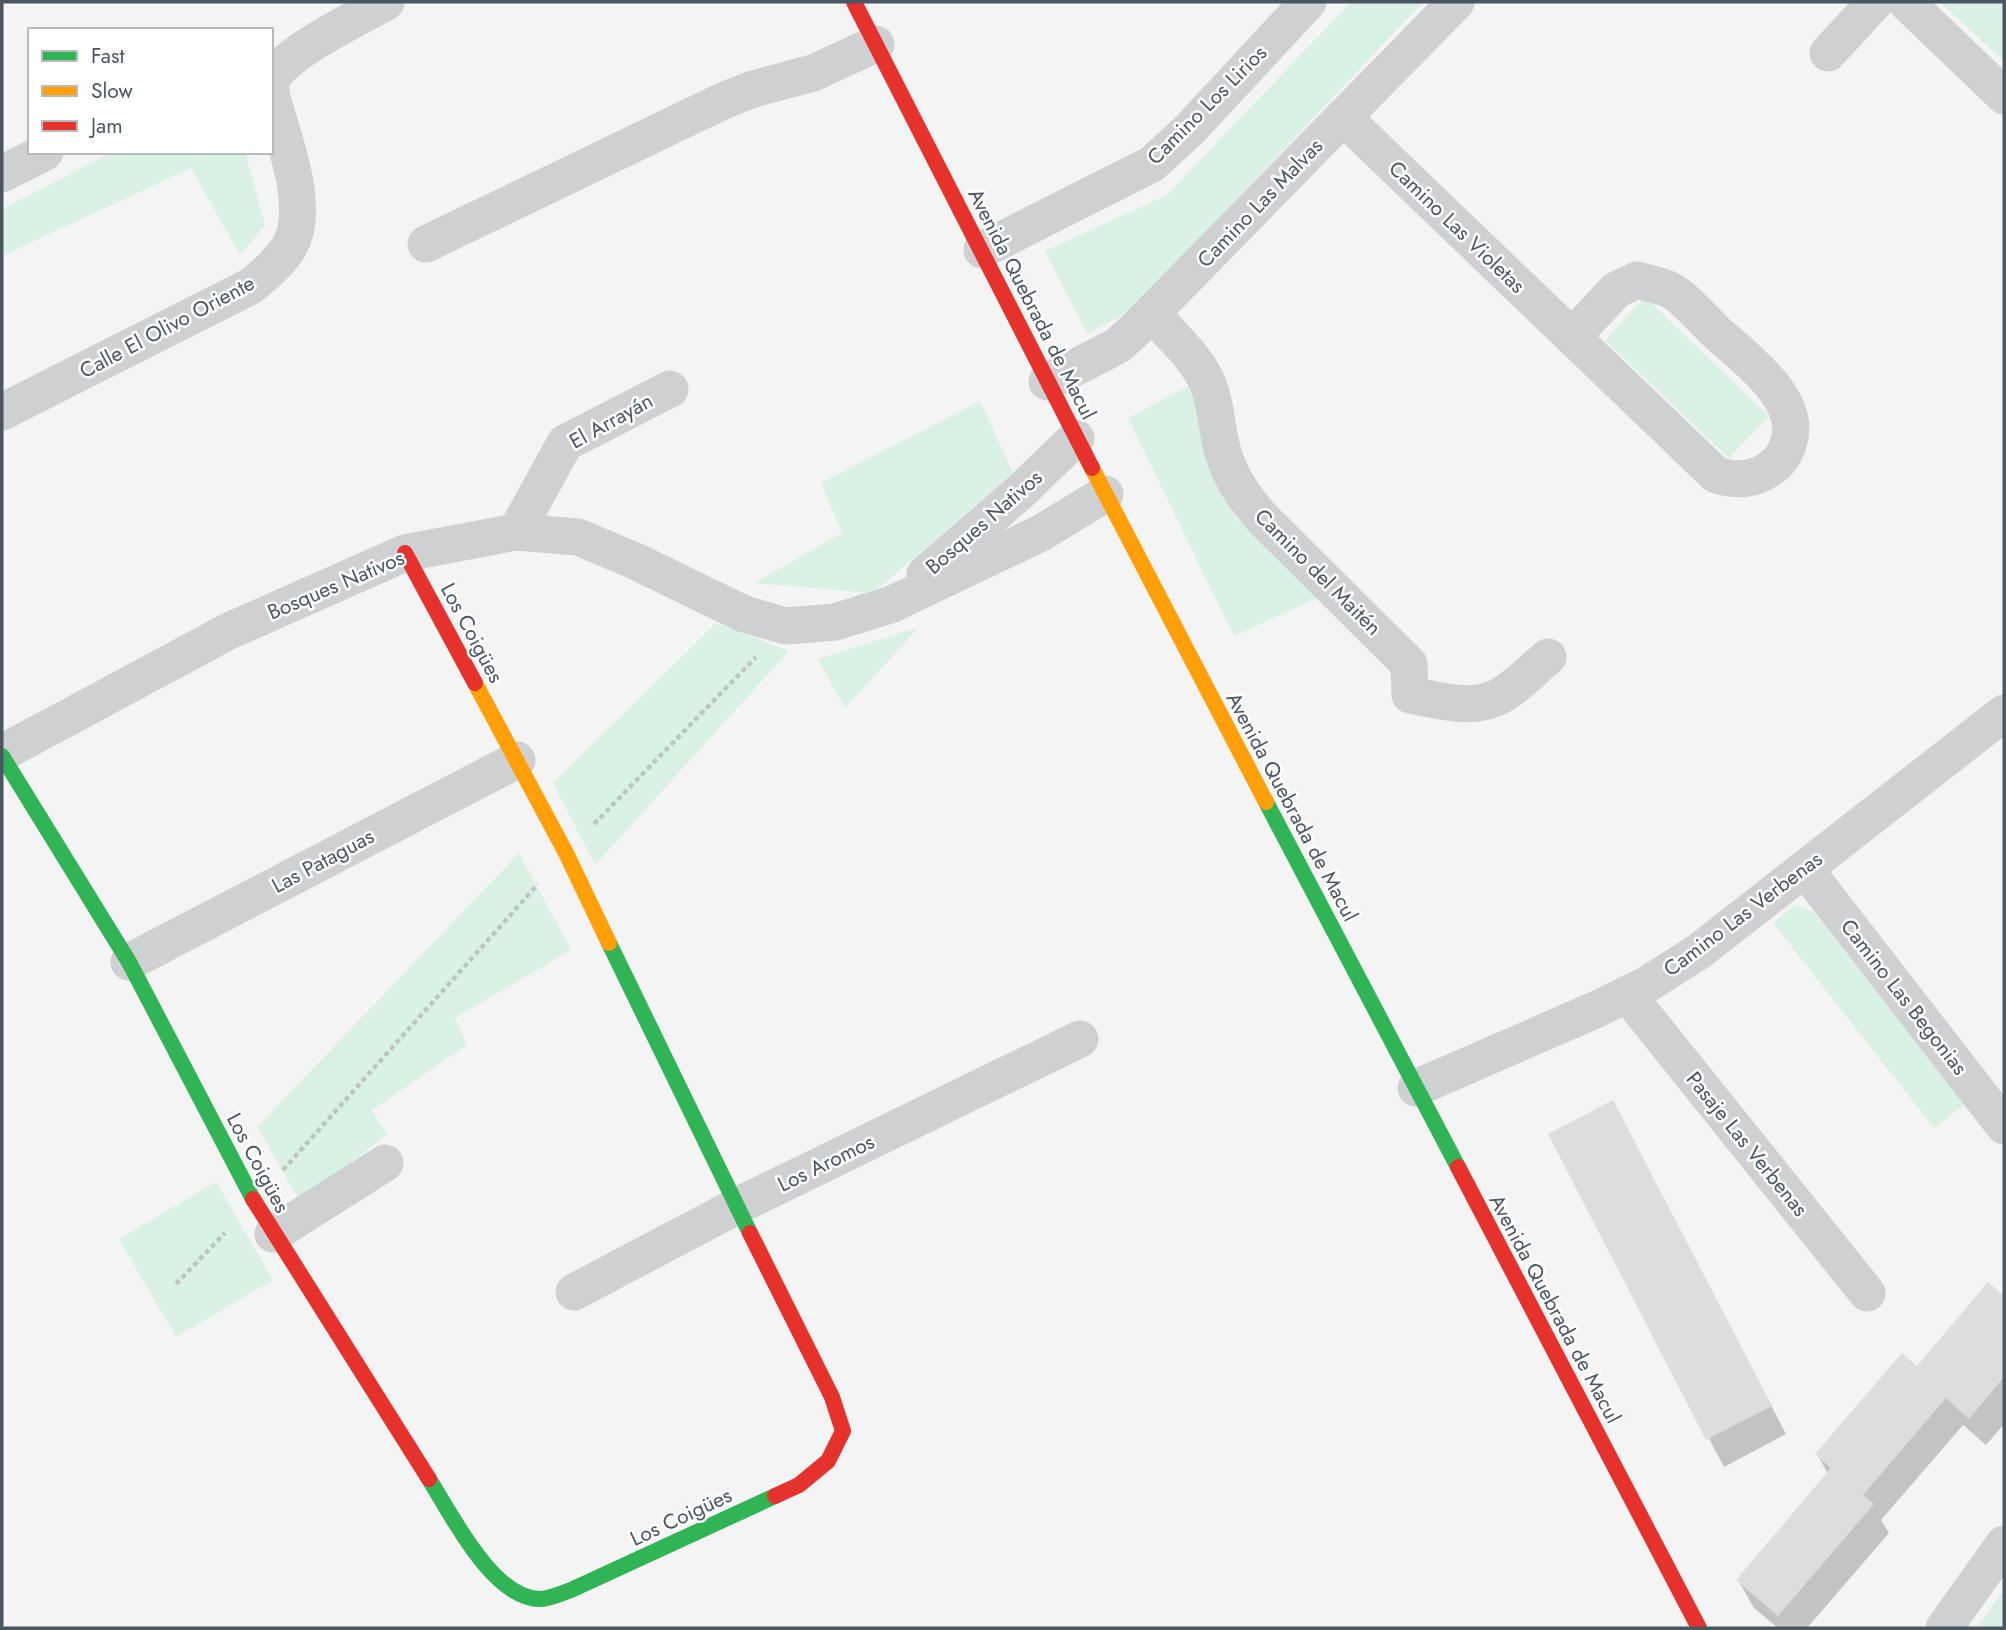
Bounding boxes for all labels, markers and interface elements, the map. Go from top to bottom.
legend [28,28,273,154]
street label: Camino Los Lirios [1140,38,1274,172]
text: Fast [91,41,124,71]
text: Slow [91,76,133,106]
text: Jam [88,111,123,141]
street label: Camino Las Malvas [1190,132,1330,274]
street label: Camino Las Violetas [1382,154,1532,300]
street label: Avenida Quebrada de Macul [961,183,1103,425]
street label: Calle El Olivo Oriente [74,268,260,386]
street label: El Arrayán [564,386,658,456]
street label: Bosques Nativos [919,463,1049,581]
street label: Camino del Maitén [1248,502,1388,642]
street label: Bosques Nativos [263,543,409,627]
street label: Los Coigües [433,578,511,688]
street label: Avenida Quebrada de Macul [1219,687,1365,927]
street label: Las Pataguas [267,821,379,901]
street label: Camino Las Verbenas [1657,844,1829,984]
street label: Camino Las Begonias [1834,913,1974,1081]
street label: Pasaje Las Verbenas [1679,1065,1815,1223]
street label: Los Coigües [219,1108,297,1218]
street label: Los Aromos [773,1127,879,1199]
street label: Avenida Quebrada de Macul [1482,1189,1628,1429]
street label: Los Coigües [625,1480,737,1554]

